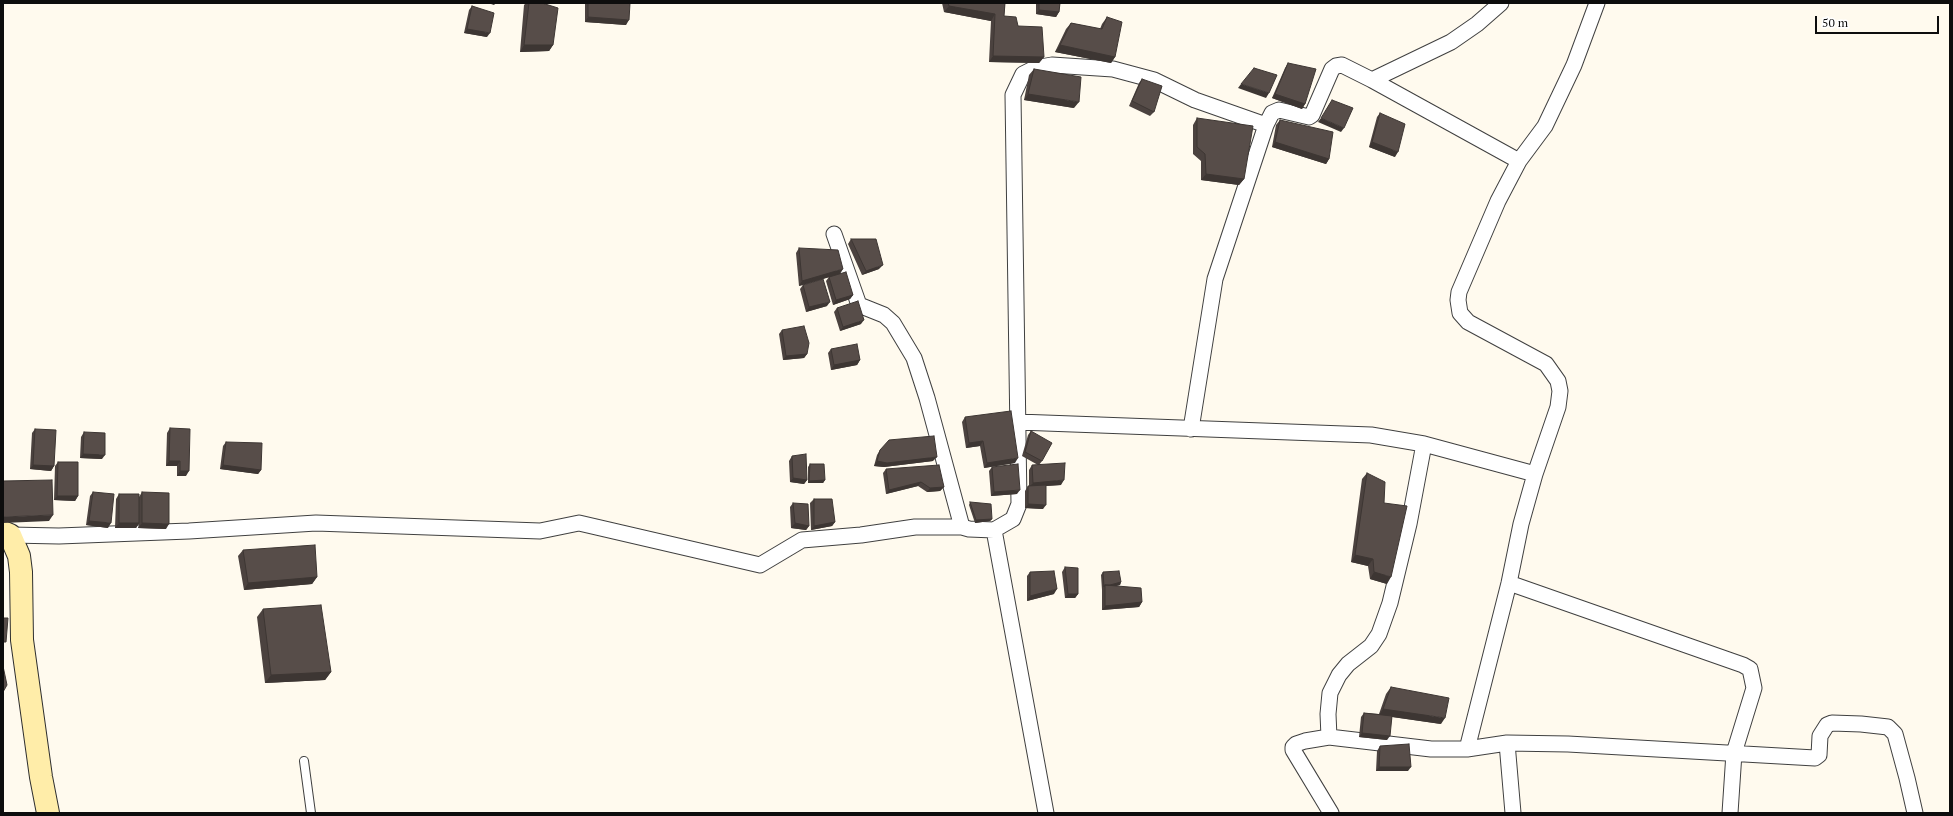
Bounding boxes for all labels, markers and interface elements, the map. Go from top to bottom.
scale bar [1817,8,1941,34]
text: 50 m [1822,15,1848,30]

